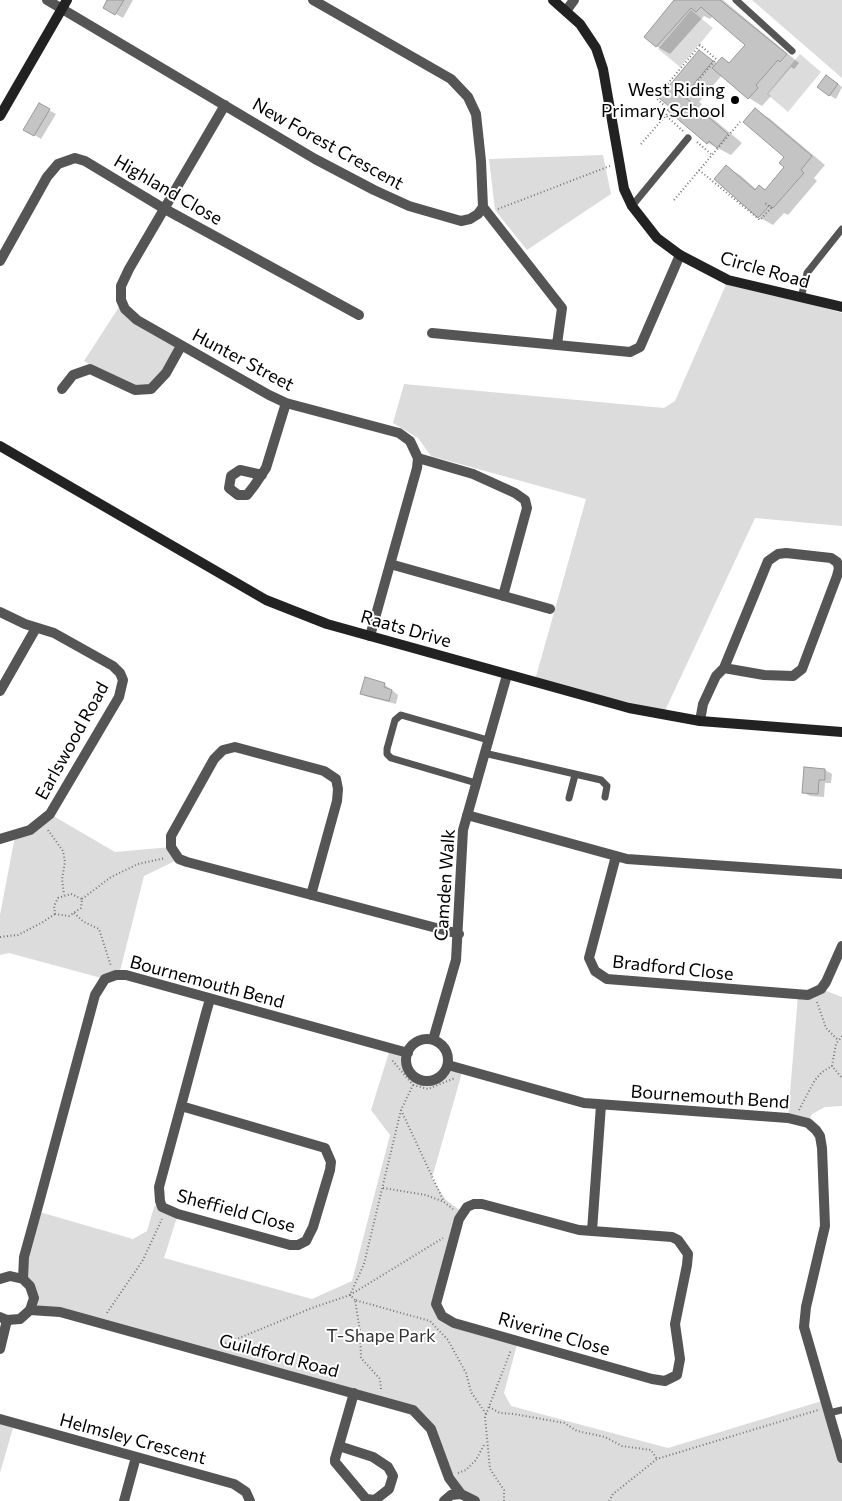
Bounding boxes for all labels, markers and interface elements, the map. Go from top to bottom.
place label: West Riding Primary School [601,79,725,122]
street label: New Forest Crescent [249,93,407,195]
marker: West Riding Primary School [729,94,741,106]
street label: Highland Close [110,150,226,230]
street label: Circle Road [718,247,812,293]
street label: Hunter Street [188,324,298,396]
street label: Raats Drive [358,606,454,652]
street label: Earlswood Road [31,678,113,804]
street label: Camden Walk [430,828,460,942]
street label: Bournemouth Bend [127,951,287,1013]
street label: Bradford Close [611,951,735,985]
street label: Bournemouth Bend [630,1081,790,1113]
street label: Sheffield Close [174,1185,298,1237]
street label: Riverine Close [496,1308,612,1360]
park label: T-Shape Park [326,1325,436,1347]
street label: Guildford Road [217,1330,341,1382]
street label: Helmsley Crescent [57,1409,209,1469]

